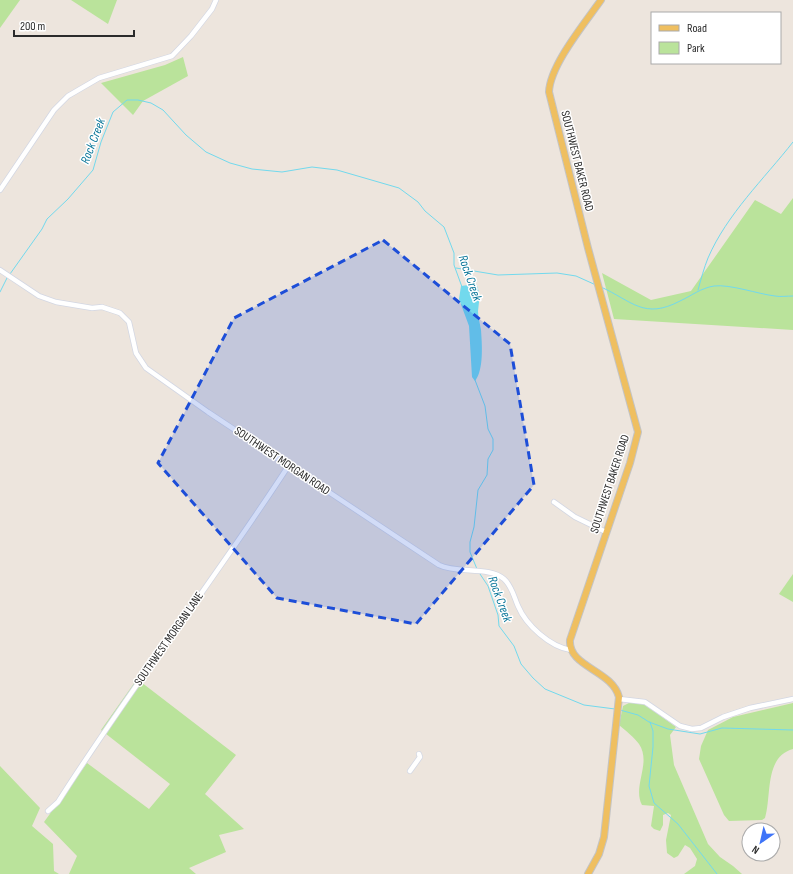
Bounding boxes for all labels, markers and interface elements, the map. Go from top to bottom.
scale bar [14,12,134,38]
legend [651,12,781,64]
text: 200 m [20,19,46,34]
text: Road [687,21,707,36]
text: Park [687,41,705,56]
street label: SOUTHWEST BAKER ROAD [557,109,597,213]
water label: Rock Creek [77,115,109,166]
water label: Rock Creek [455,253,486,304]
street label: SOUTHWEST MORGAN ROAD [231,423,333,499]
street label: SOUTHWEST BAKER ROAD [587,433,633,535]
water label: Rock Creek [484,574,516,625]
street label: SOUTHWEST MORGAN LANE [131,589,207,689]
north arrow [741,822,781,862]
text: N [750,843,762,857]

